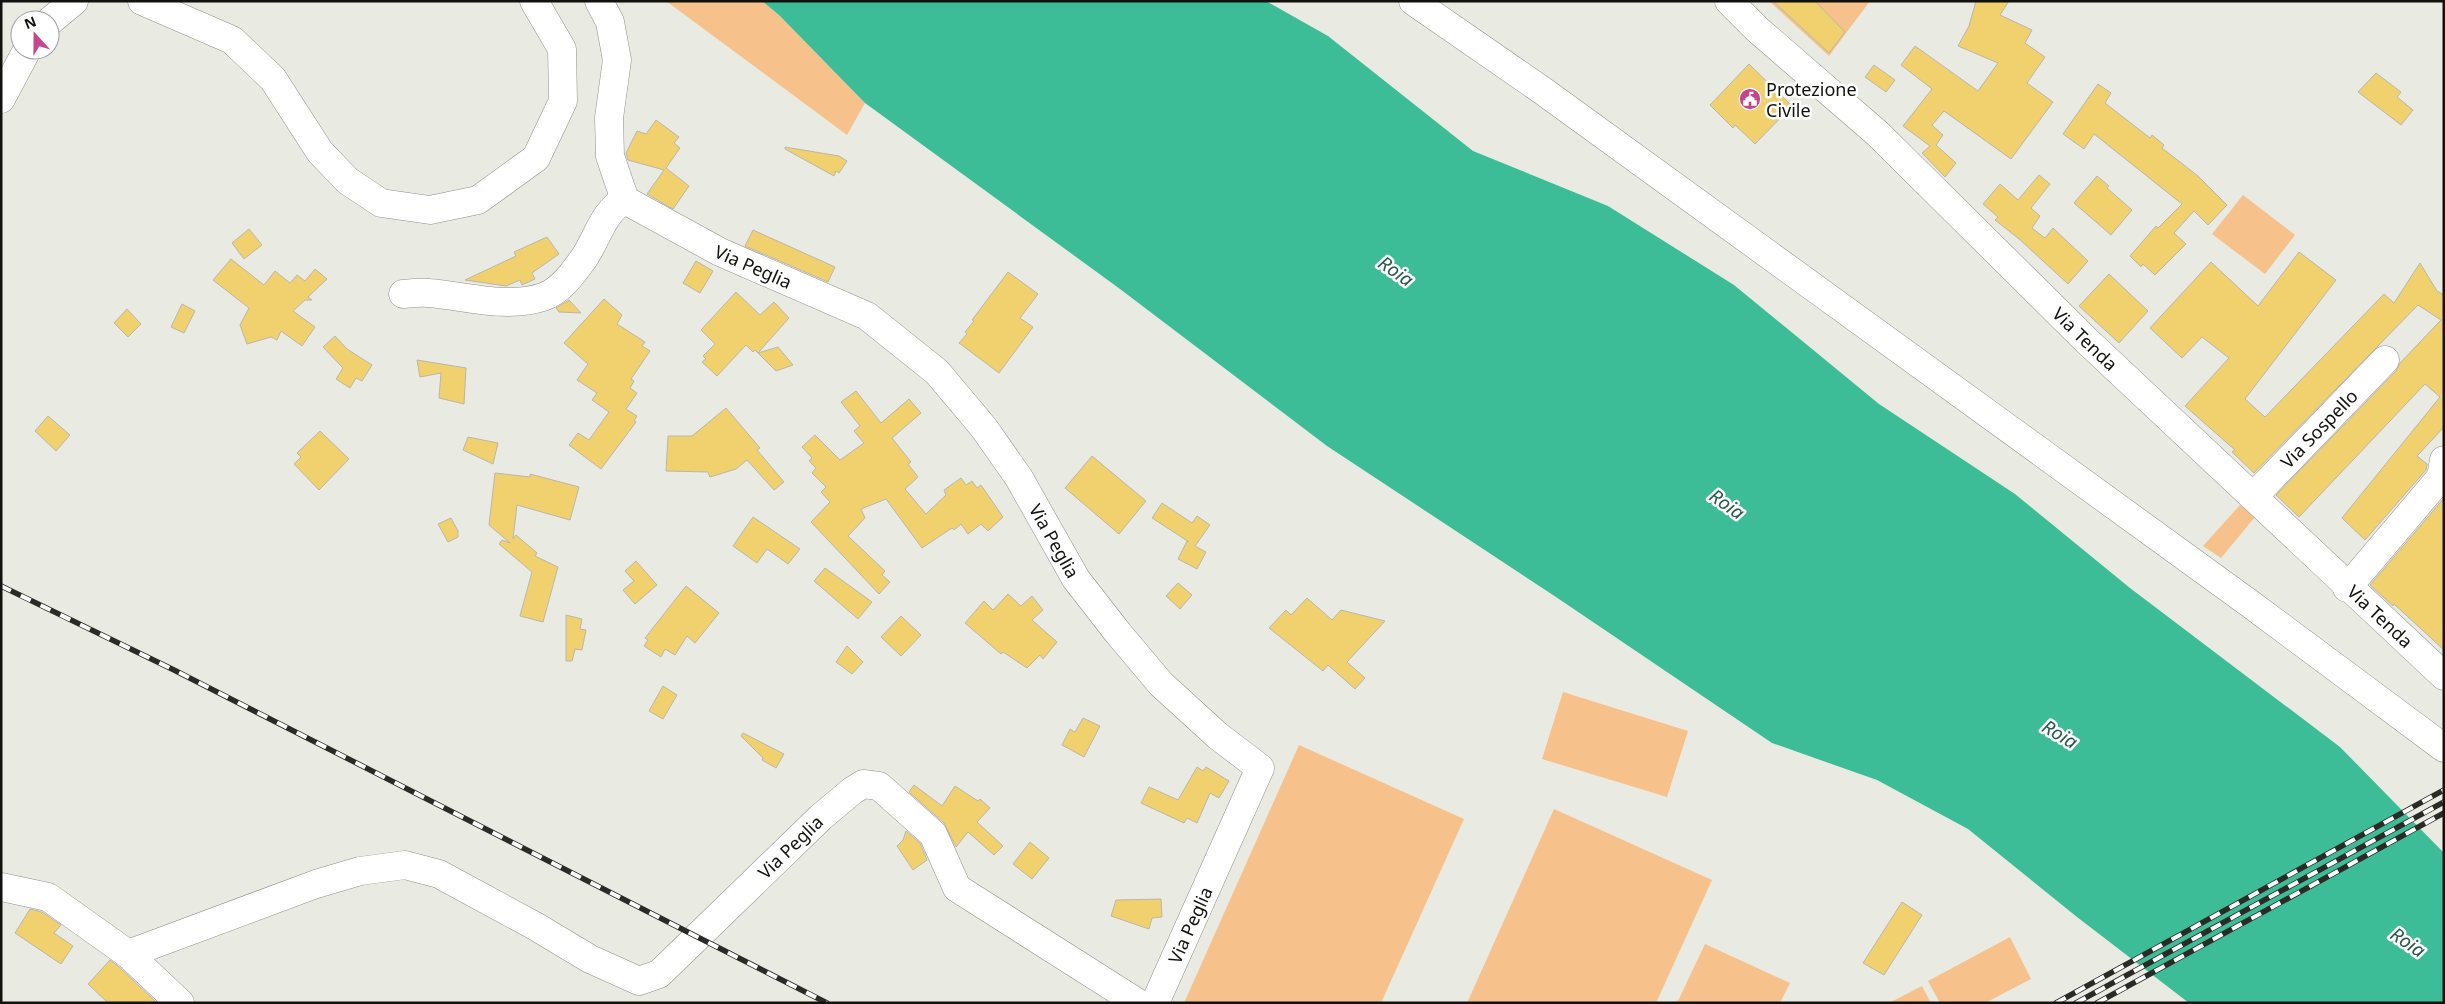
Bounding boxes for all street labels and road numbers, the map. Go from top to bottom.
street label: Via Peglia [711,239,796,294]
street label: Via Tenda [2048,302,2123,376]
street label: Via Sospello [2275,384,2363,473]
street label: Via Peglia [1024,499,1085,582]
street label: Via Tenda [2342,579,2418,653]
street label: Via Peglia [752,810,828,884]
street label: Via Peglia [1162,883,1218,967]

